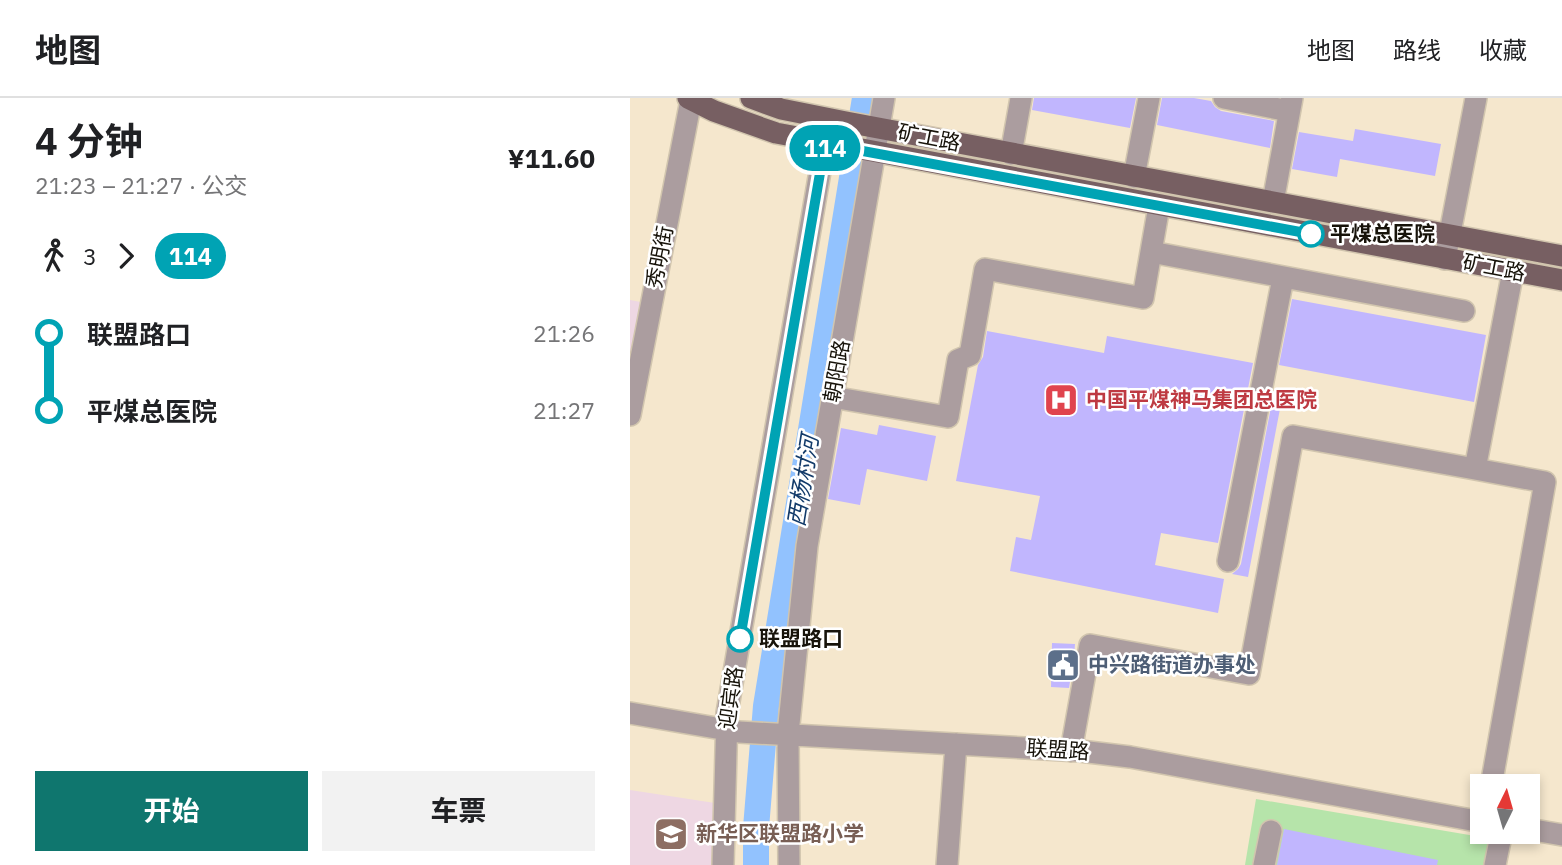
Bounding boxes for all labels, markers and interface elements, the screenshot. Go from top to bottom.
text: 地图 [35,28,101,71]
text: 地图 [1307,34,1355,66]
text: 路线 [1393,34,1441,66]
text: 收藏 [1479,34,1527,66]
text: 4 分钟 [35,116,143,165]
street label: 矿工路 [896,117,963,157]
line badge: 114 [785,125,865,171]
text: 114 [803,132,847,164]
text: ¥11.60 [508,141,595,175]
text: 21:23 – 21:27 · 公交 [35,170,248,200]
place label: 平煤总医院 [1330,219,1435,247]
marker: 平煤总医院 [1298,221,1324,247]
street label: 秀明街 [639,223,679,290]
icon: walk [35,237,73,275]
icon: forward [107,237,145,275]
text: 114 [169,240,212,272]
text: 3 [83,241,97,271]
street label: 矿工路 [1461,247,1528,287]
text: 联盟路口 [87,317,191,351]
text: 21:26 [533,318,595,348]
street label: 朝阳路 [817,337,855,404]
hospital icon: 中国平煤神马集团总医院 [1042,381,1080,419]
place label: 中国平煤神马集团总医院 [1086,385,1317,413]
text: 平煤总医院 [87,394,217,428]
text: 21:27 [533,395,595,425]
water label: 西杨村河 [780,429,825,529]
place label: 联盟路口 [759,624,843,652]
marker: 联盟路口 [727,626,753,652]
public building icon: 中兴路街道办事处 [1044,646,1082,684]
place label: 中兴路街道办事处 [1088,650,1256,678]
street label: 迎宾路 [712,665,748,731]
street label: 联盟路 [1026,733,1090,765]
button: 开始 [35,771,308,851]
button: 车票 [322,771,595,851]
north arrow [1470,774,1540,844]
map controls [1470,774,1540,844]
school or university icon: 新华区联盟路小学 [652,815,690,853]
place label: 新华区联盟路小学 [696,819,864,847]

